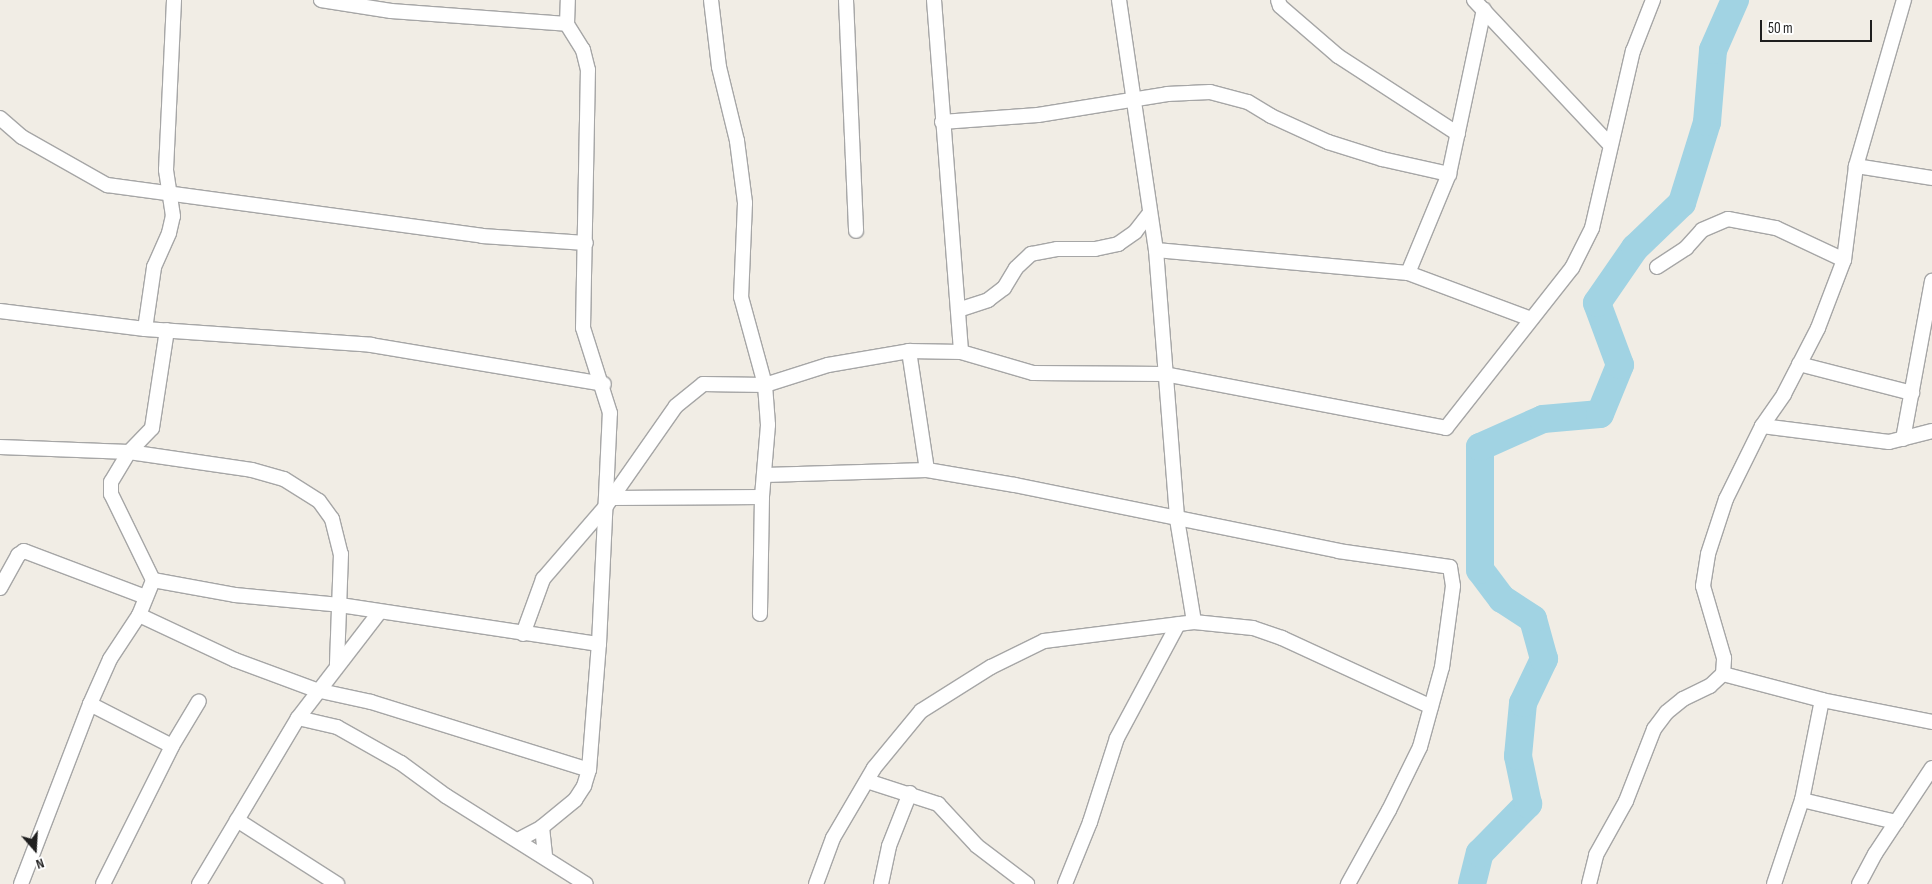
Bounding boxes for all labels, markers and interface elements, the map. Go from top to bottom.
scale bar [1762,10,1874,42]
text: 50 m [1768,19,1793,38]
north arrow [10,824,60,874]
text: N [34,854,46,873]

